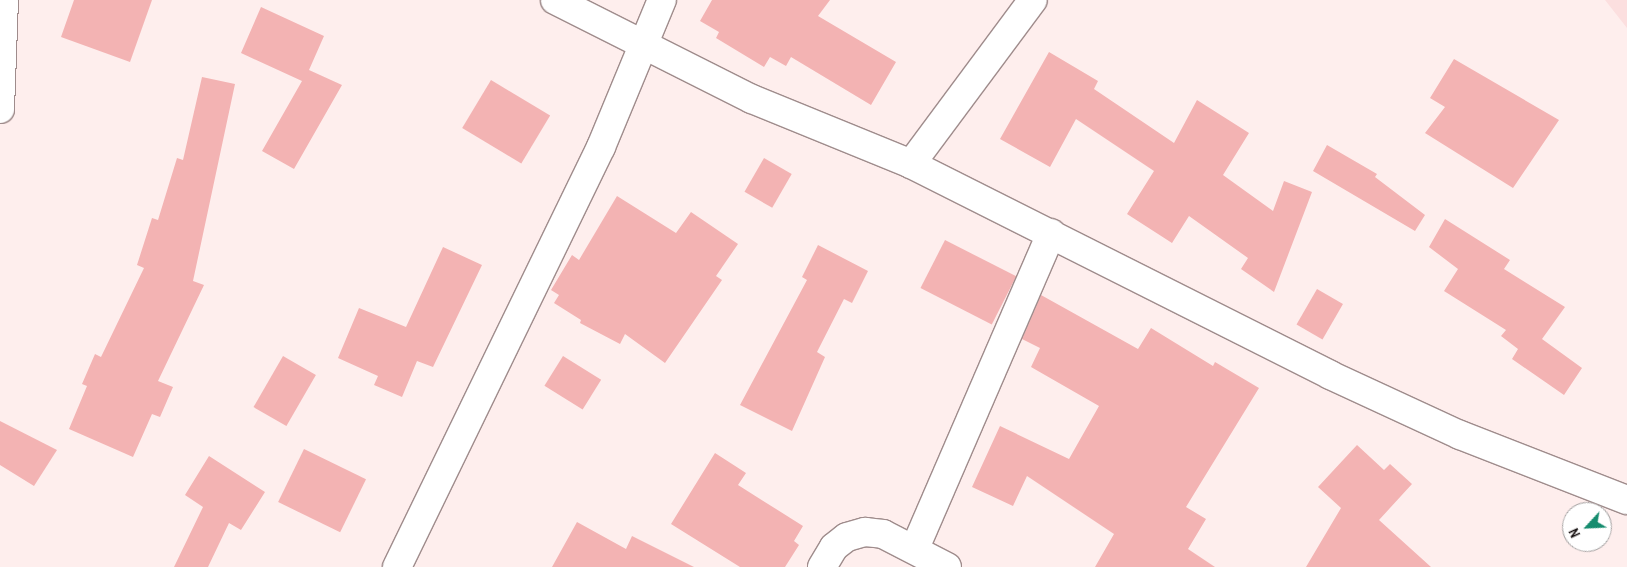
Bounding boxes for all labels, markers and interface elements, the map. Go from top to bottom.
north arrow [1562,502,1612,552]
text: N [1564,525,1584,540]

